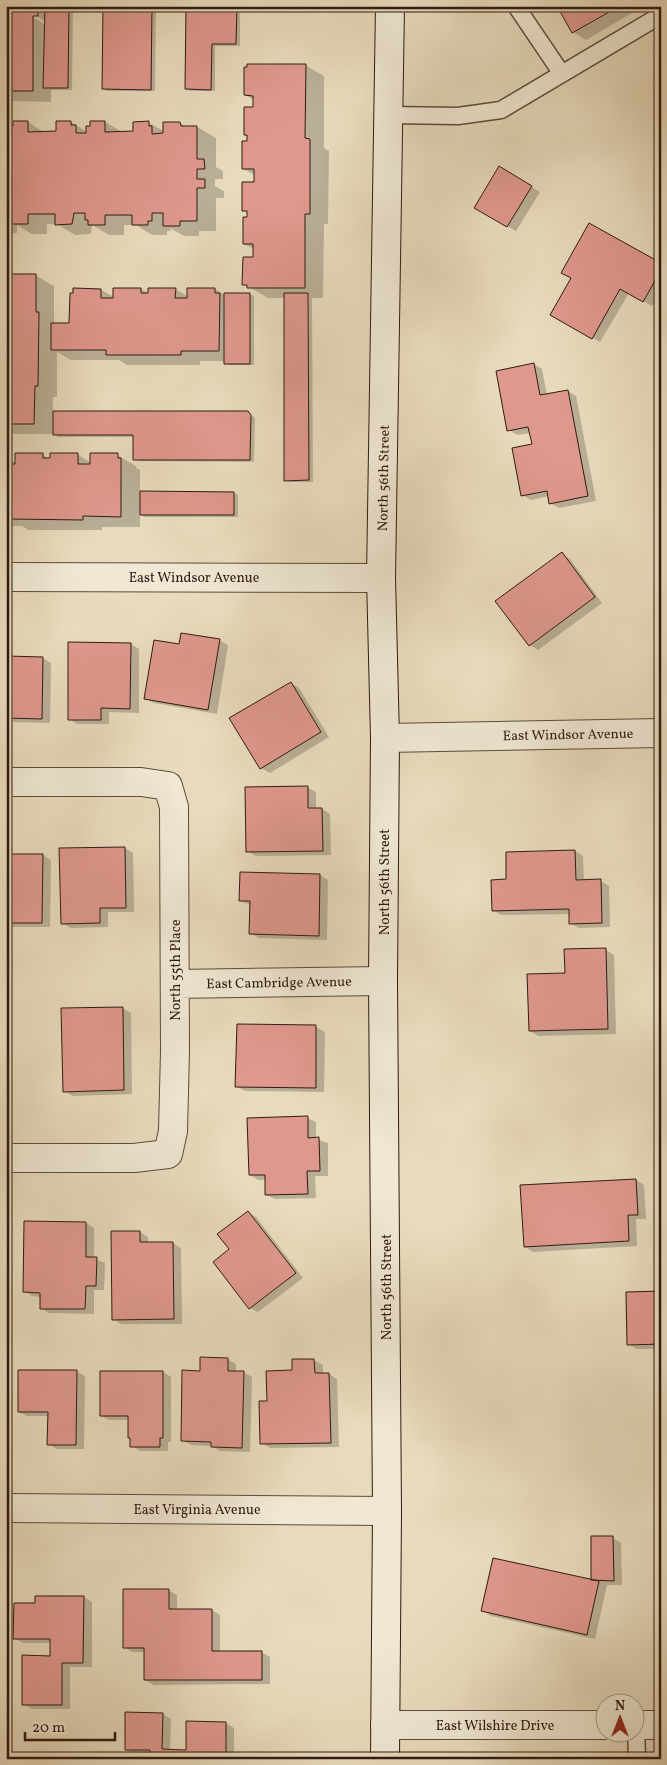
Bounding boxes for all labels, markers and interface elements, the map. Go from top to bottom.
street label: North 56th Street [374,425,395,531]
street label: East Windsor Avenue [129,569,260,588]
street label: East Windsor Avenue [503,725,634,746]
street label: North 56th Street [376,829,395,935]
street label: North 55th Place [167,919,186,1021]
street label: East Cambridge Avenue [206,973,352,994]
street label: North 56th Street [378,1234,397,1340]
street label: East Virginia Avenue [133,1501,261,1520]
north arrow [594,1692,644,1742]
text: N [615,1697,625,1716]
scale bar [25,1710,115,1742]
street label: East Wilshire Drive [436,1717,555,1736]
text: 20 m [32,1718,65,1739]

